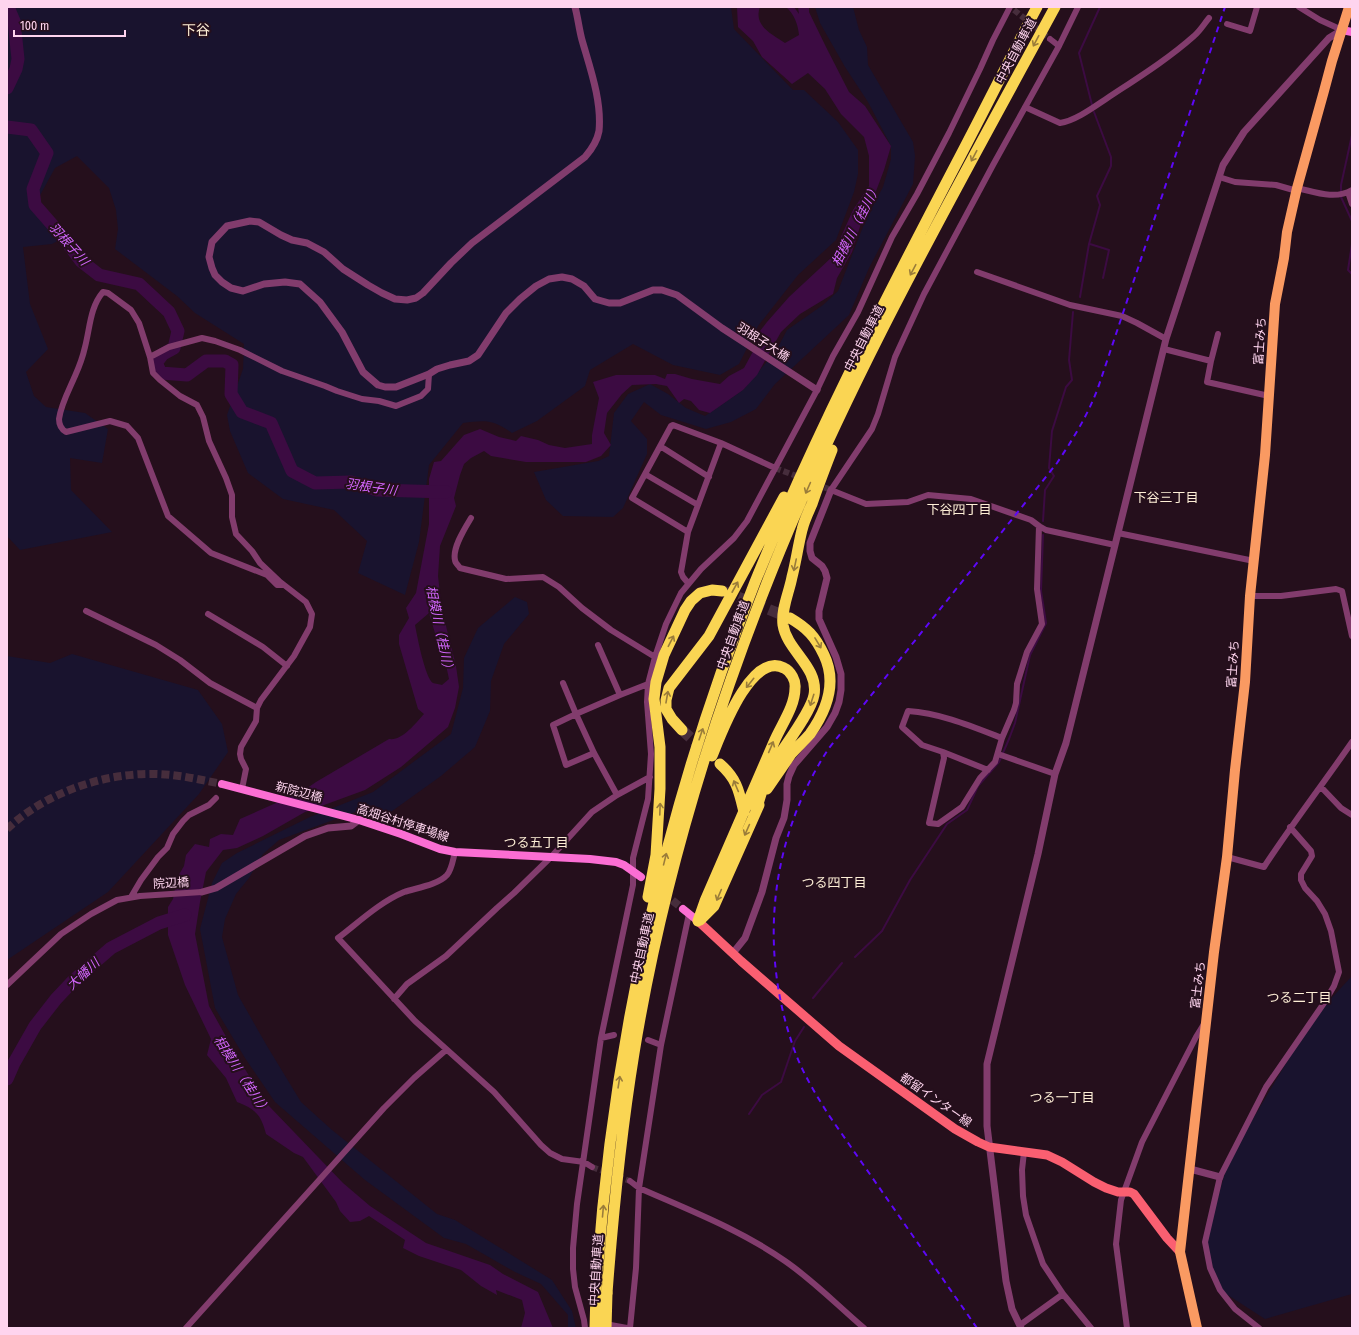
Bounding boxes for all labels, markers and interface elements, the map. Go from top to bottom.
scale bar [14,12,125,38]
street label: 中央自動車道 [993,16,1039,86]
text: 100 m [20,19,49,33]
district label: 下谷 [182,22,210,39]
one-way arrow [1032,35,1039,47]
one-way arrow [970,150,978,162]
water label: 相模川（桂川） [829,181,883,269]
water label: 羽根子川 [46,220,93,270]
one-way arrow [909,264,916,276]
street label: 中央自動車道 [841,303,887,373]
street label: 富士みち [1251,317,1269,365]
street label: 羽根子大橋 [734,320,792,364]
water label: 羽根子川 [344,476,400,498]
one-way arrow [804,482,811,494]
district label: 下谷三丁目 [1133,490,1199,505]
district label: 下谷四丁目 [926,502,992,517]
one-way arrow [791,558,799,571]
one-way arrow [732,581,740,593]
water label: 相模川（桂川） [423,584,457,676]
street label: 中央自動車道 [714,599,752,671]
one-way arrow [668,635,676,647]
one-way arrow [814,637,822,648]
street label: 富士みち [1224,640,1242,688]
one-way arrow [745,677,754,688]
one-way arrow [664,691,672,704]
one-way arrow [808,693,815,706]
one-way arrow [698,728,705,741]
one-way arrow [768,741,776,753]
street label: 新院辺橋 [274,779,324,805]
one-way arrow [732,780,740,792]
street label: 高畑谷村停車場線 [355,802,451,844]
one-way arrow [656,803,663,816]
one-way arrow [743,824,750,836]
district label: つる五丁目 [503,835,569,850]
one-way arrow [661,853,669,866]
street label: 院辺橋 [153,875,189,891]
district label: つる四丁目 [801,875,867,890]
one-way arrow [715,888,722,900]
street label: 中央自動車道 [628,911,656,985]
water label: 大幡川 [64,954,104,993]
street label: 富士みち [1188,960,1208,1010]
district label: つる二丁目 [1266,990,1332,1005]
water label: 相模川（桂川） [211,1033,273,1117]
street label: 都留インター線 [898,1070,974,1130]
one-way arrow [615,1076,623,1089]
district label: つる一丁目 [1029,1090,1095,1105]
one-way arrow [599,1205,606,1218]
street label: 中央自動車道 [587,1234,605,1306]

